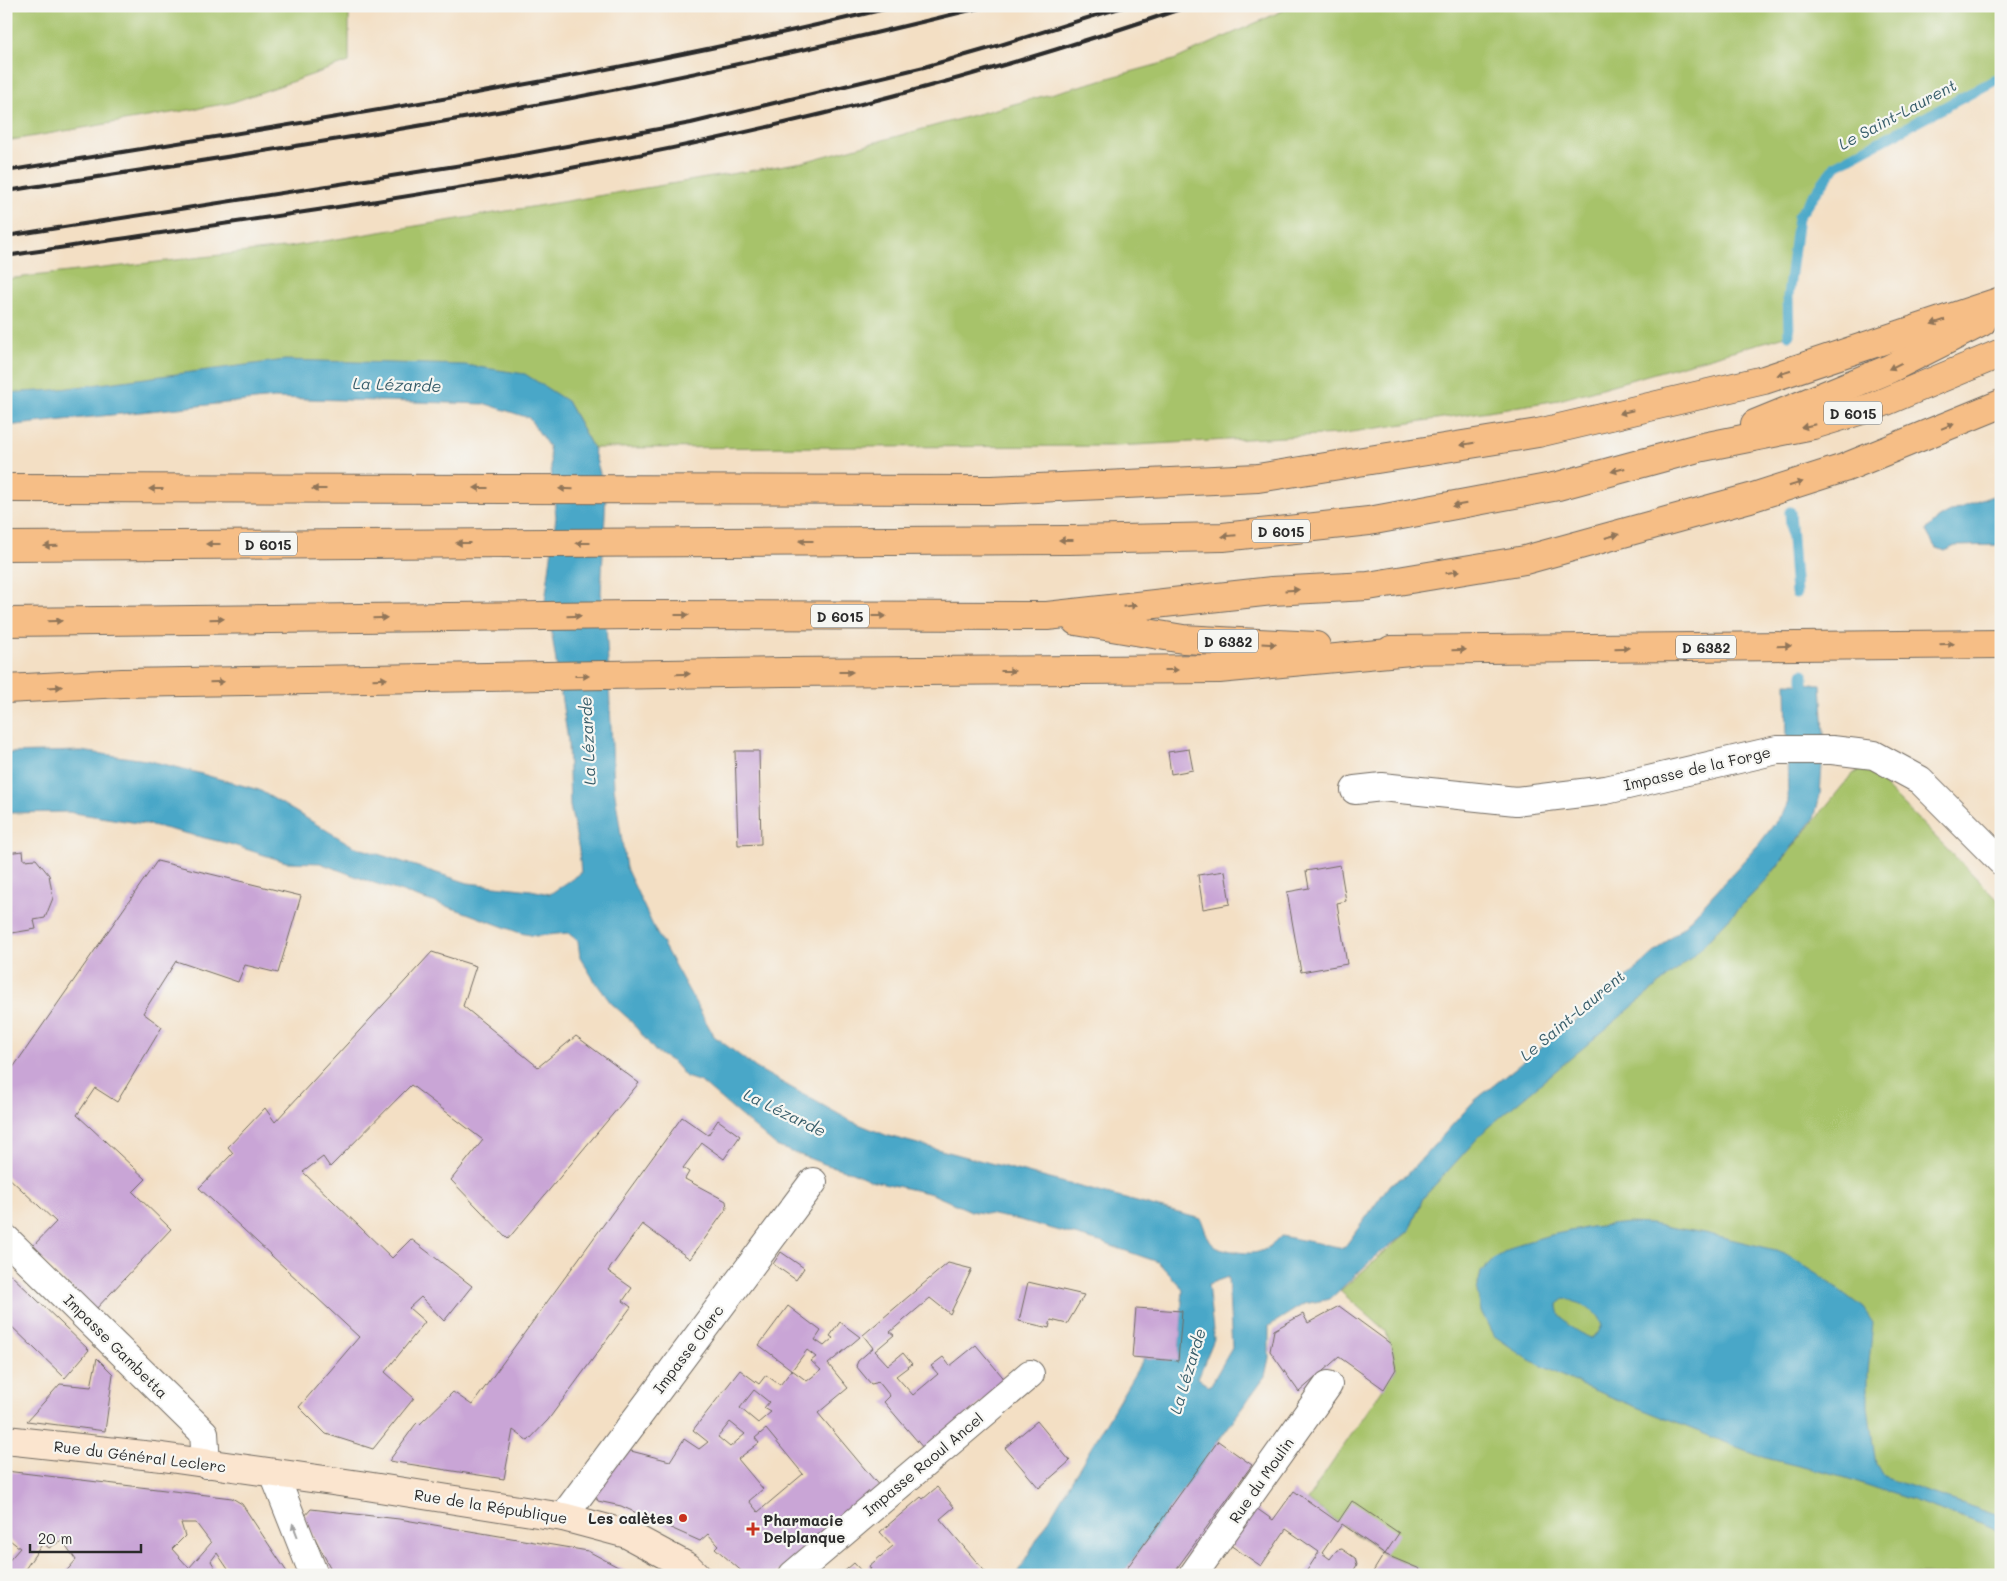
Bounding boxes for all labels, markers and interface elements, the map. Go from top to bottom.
water label: Le Saint-Laurent [1834,74,1960,154]
one-way arrow [1930,318,1945,326]
one-way arrow [1888,362,1902,370]
one-way arrow [1776,370,1791,377]
water label: La Lézarde [352,372,442,396]
road number: D 6015 [1824,402,1882,424]
one-way arrow [1619,408,1634,416]
one-way arrow [1801,422,1816,430]
one-way arrow [1941,422,1956,430]
one-way arrow [1458,440,1474,448]
one-way arrow [1610,466,1625,474]
one-way arrow [1789,479,1804,487]
one-way arrow [473,484,489,492]
one-way arrow [148,485,164,493]
one-way arrow [310,485,326,493]
one-way arrow [557,485,573,493]
one-way arrow [1450,501,1466,509]
road number: D 6015 [1252,520,1310,542]
road number: D 6015 [239,532,297,556]
one-way arrow [1220,532,1236,540]
one-way arrow [1604,532,1619,540]
one-way arrow [1058,536,1074,544]
one-way arrow [797,537,813,545]
one-way arrow [455,539,471,547]
one-way arrow [575,539,591,547]
one-way arrow [205,540,221,548]
one-way arrow [43,542,59,550]
one-way arrow [1446,567,1462,575]
one-way arrow [1284,585,1300,593]
one-way arrow [1123,602,1139,610]
road number: D 6015 [811,604,869,628]
one-way arrow [674,611,690,619]
one-way arrow [566,612,582,620]
one-way arrow [872,612,888,620]
one-way arrow [372,614,388,622]
one-way arrow [210,615,226,623]
one-way arrow [47,617,63,625]
road number: D 6382 [1198,630,1258,652]
road number: D 6382 [1676,636,1736,659]
one-way arrow [1261,640,1277,648]
one-way arrow [1939,640,1955,648]
one-way arrow [1776,642,1792,650]
one-way arrow [1614,644,1630,652]
one-way arrow [1451,646,1467,654]
one-way arrow [1163,666,1179,674]
one-way arrow [1000,667,1016,675]
one-way arrow [838,668,854,676]
one-way arrow [675,670,691,678]
one-way arrow [574,672,590,680]
one-way arrow [372,675,388,683]
one-way arrow [210,678,226,686]
one-way arrow [47,682,63,690]
water label: La Lézarde [574,696,600,786]
street label: Impasse de la Forge [1622,741,1772,795]
water label: Le Saint-Laurent [1515,965,1629,1065]
water label: La Lézarde [740,1083,830,1141]
street label: Impasse Gambetta [60,1290,172,1402]
street label: Impasse Clerc [648,1301,728,1397]
water label: La Lézarde [1164,1325,1210,1417]
street label: Impasse Raoul Ancel [859,1408,987,1520]
street label: Rue du Moulin [1224,1433,1298,1527]
street label: Rue du Général Leclerc [53,1436,227,1477]
street label: Rue de la République [413,1484,569,1528]
place label: Les calètes [588,1508,673,1528]
place label: Pharmacie Delplanque [763,1510,845,1547]
marker: Les calètes [677,1512,689,1524]
scale bar [30,1521,141,1553]
one-way arrow [291,1522,299,1537]
marker: Pharmacie Delplanque [747,1523,759,1535]
text: 20 m [38,1528,72,1548]

